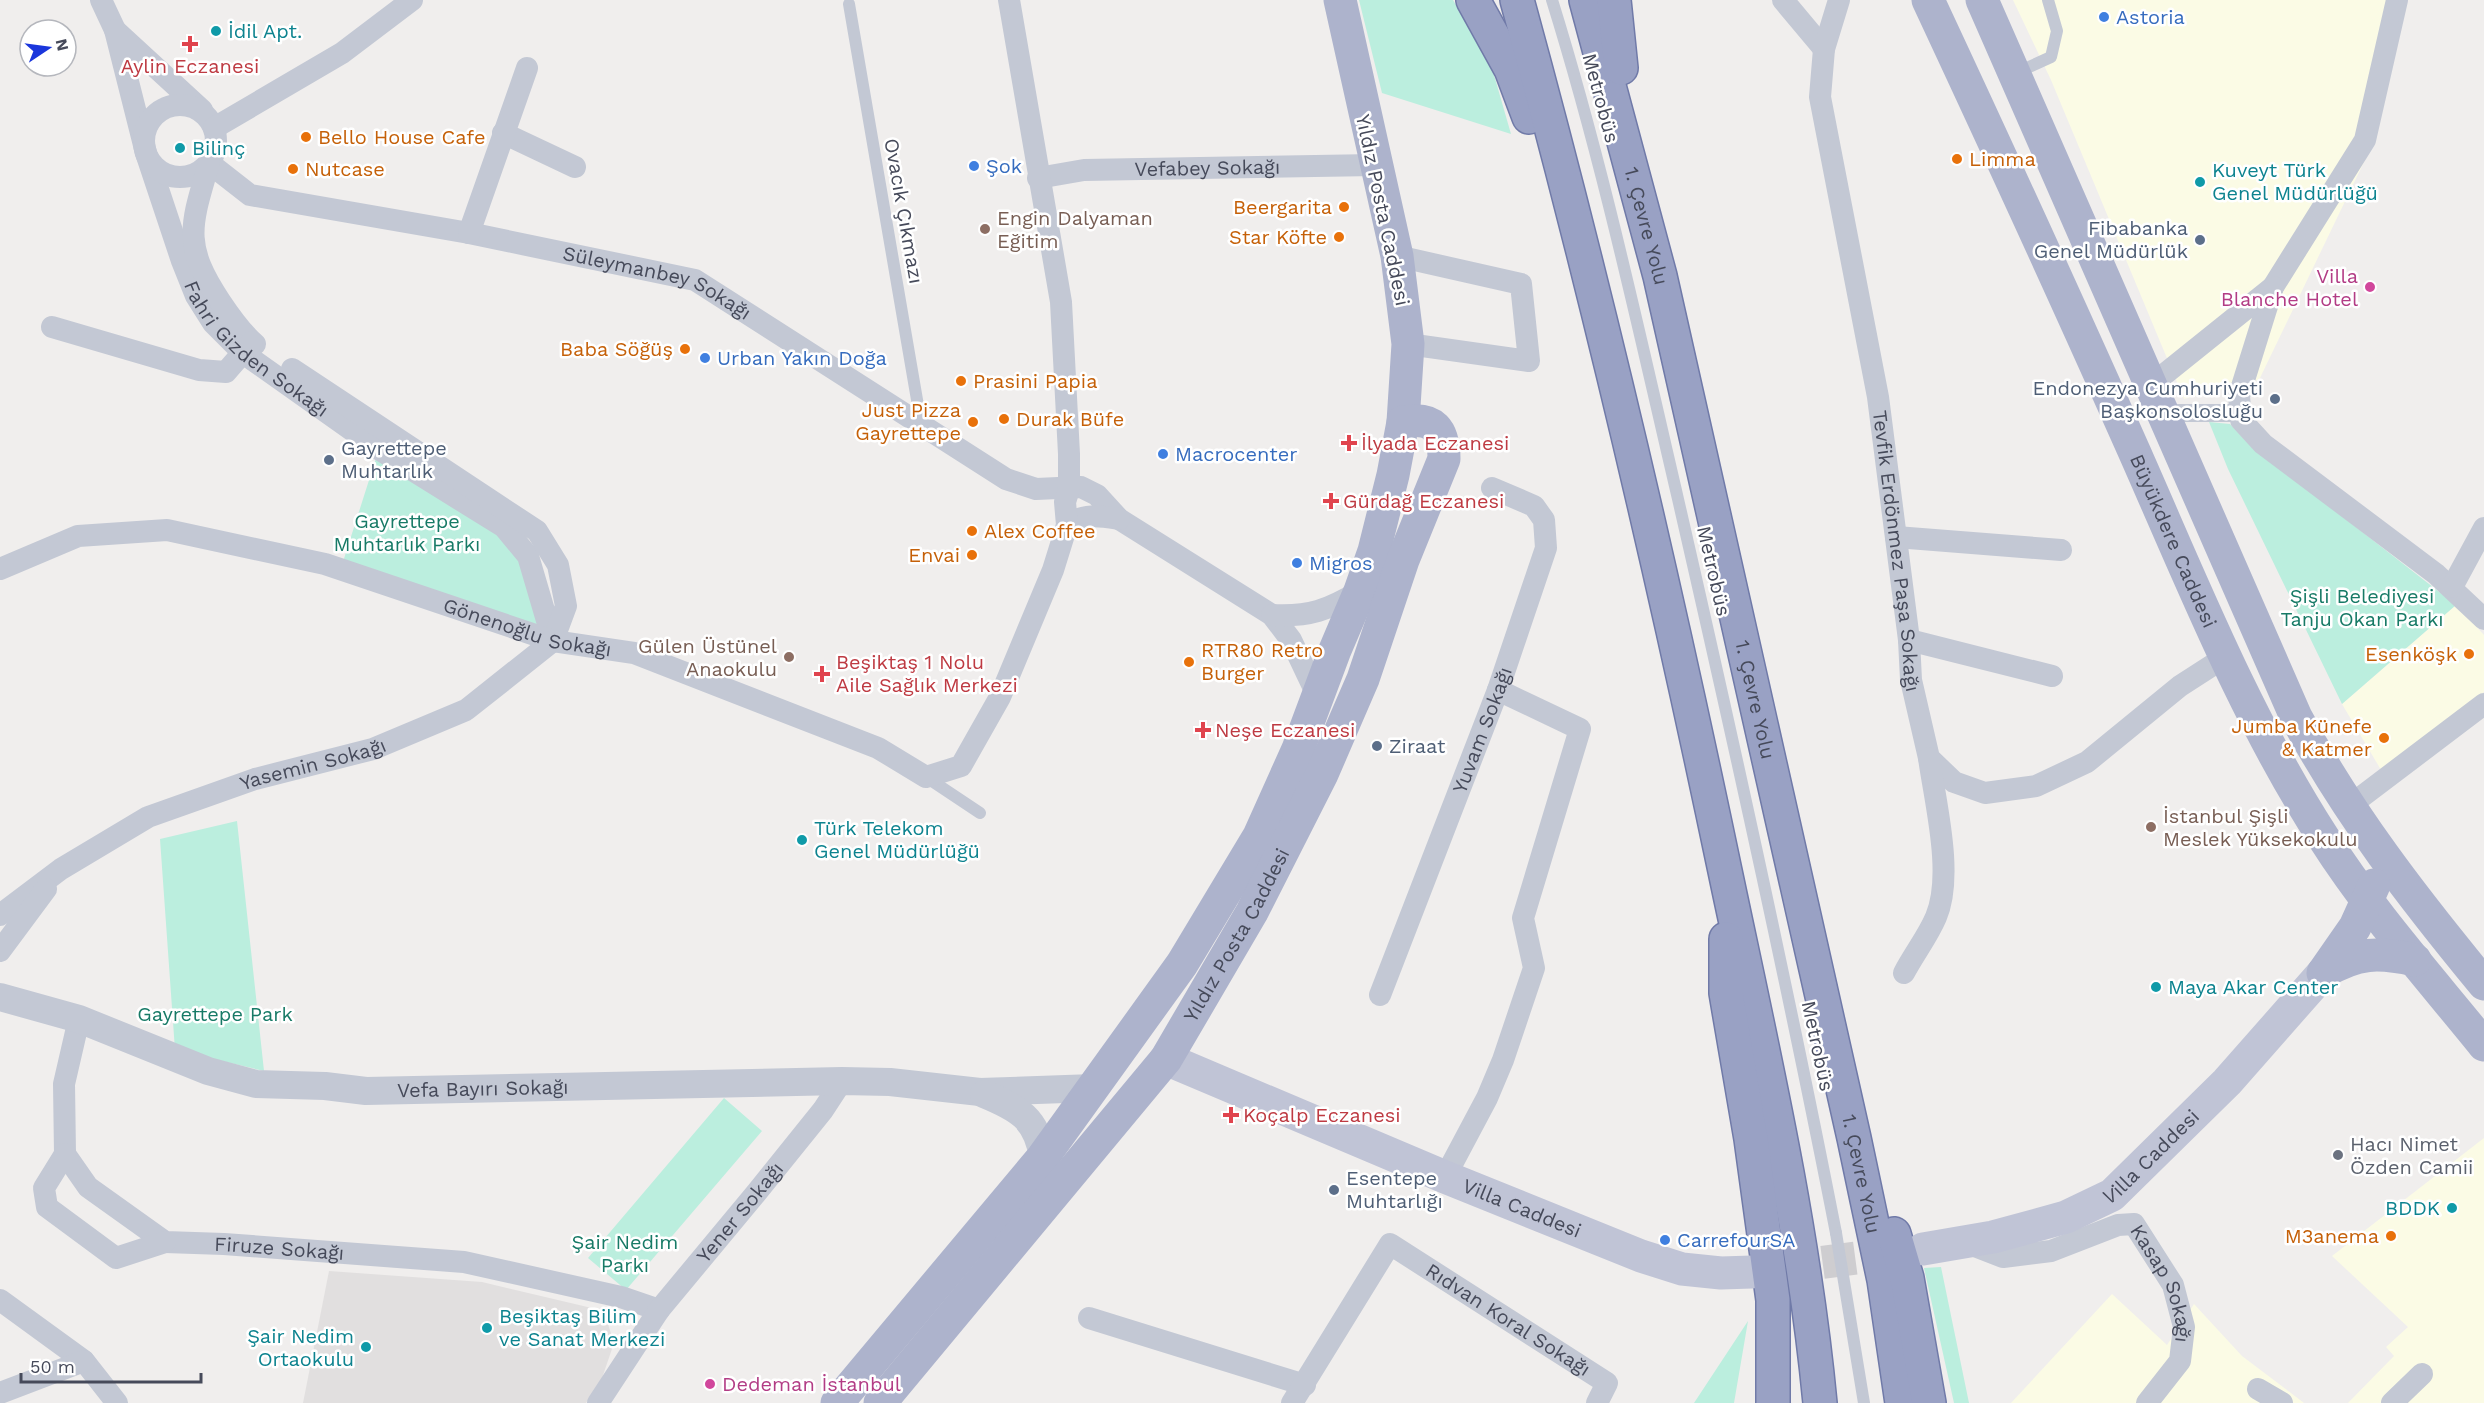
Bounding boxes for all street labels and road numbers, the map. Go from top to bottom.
street label: Metrobüs [1578,51,1624,145]
street label: Yıldız Posta Caddesi [1351,112,1415,308]
street label: Ovacık Çıkmazı [879,136,929,286]
street label: Vefabey Sokağı [1134,155,1280,181]
street label: 1. Çevre Yolu [1619,164,1674,287]
street label: Süleymanbey Sokağı [561,241,756,325]
street label: Fahri Gizden Sokağı [179,277,333,422]
street label: Tevfik Erdönmez Paşa Sokağı [1868,409,1925,694]
street label: Büyükdere Caddesi [2125,450,2222,631]
street label: Metrobüs [1692,524,1736,618]
street label: Gönenoğlu Sokağı [440,593,613,661]
street label: 1. Çevre Yolu [1730,638,1780,761]
street label: Yuvam Sokağı [1447,664,1517,797]
street label: Yasemin Sokağı [237,733,390,795]
street label: Yıldız Posta Caddesi [1178,844,1294,1026]
street label: Metrobüs [1797,999,1839,1093]
street label: Vefa Bayırı Sokağı [397,1075,569,1102]
street label: Villa Caddesi [2099,1104,2204,1210]
street label: 1. Çevre Yolu [1837,1112,1886,1236]
street label: Yener Sokağı [691,1157,788,1268]
street label: Villa Caddesi [1459,1173,1585,1243]
street label: Kasap Sokağı [2125,1220,2196,1344]
street label: Firuze Sokağı [214,1232,345,1265]
street label: Rıdvan Koral Sokağı [1421,1258,1595,1381]

